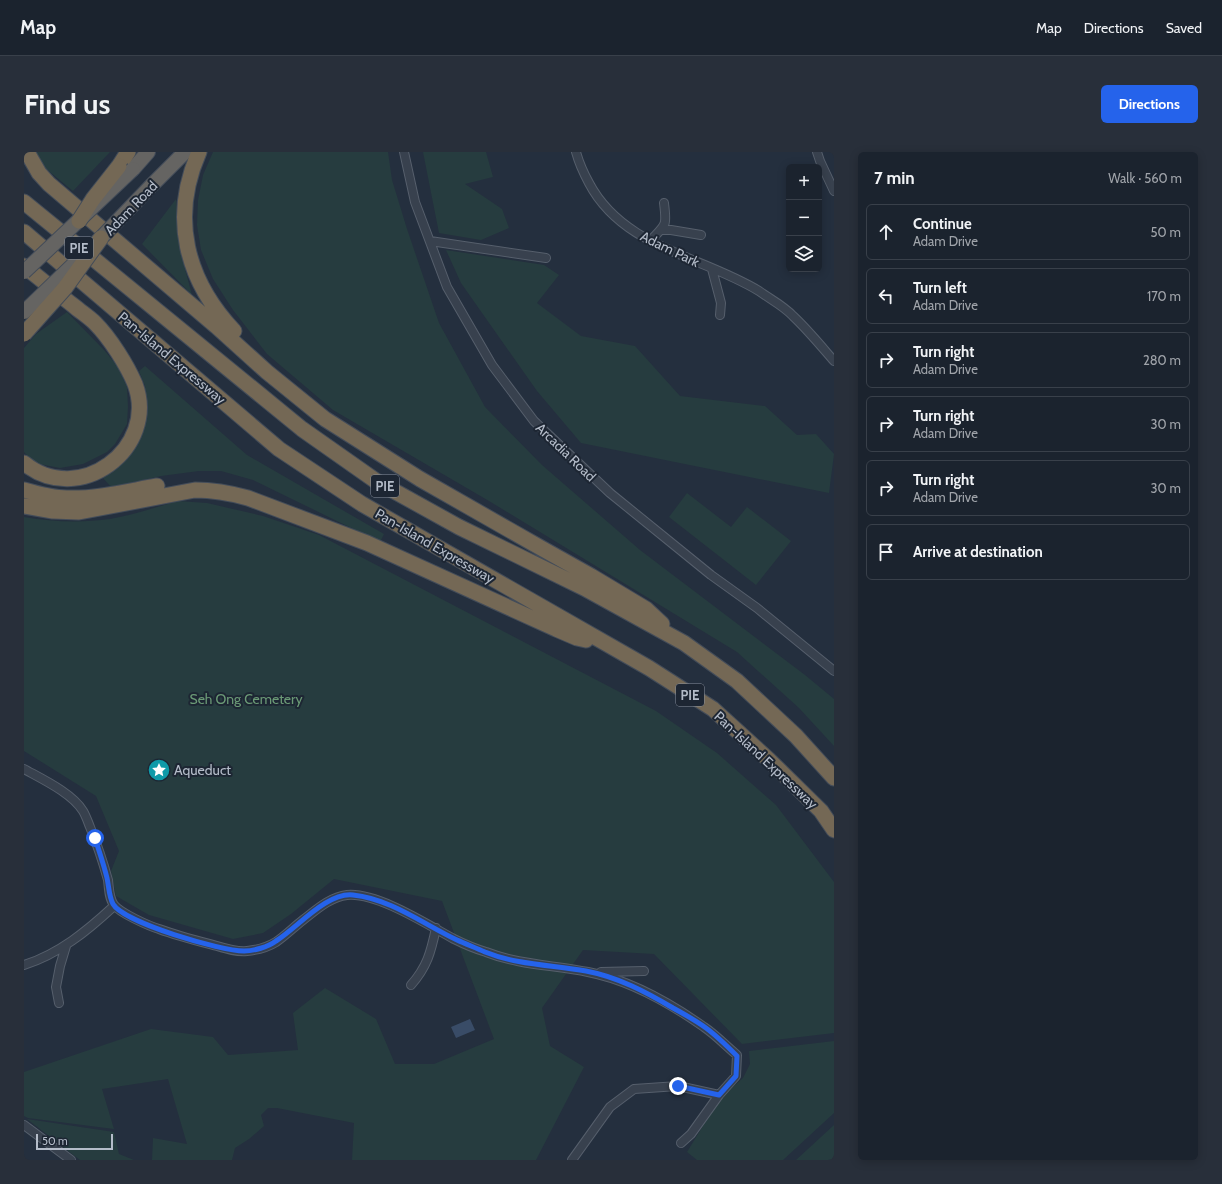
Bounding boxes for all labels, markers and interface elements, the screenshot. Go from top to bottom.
text: Map [20,16,56,39]
text: Map [1036,19,1062,37]
text: Directions [1084,19,1144,37]
text: Saved [1166,19,1202,37]
button: Directions [1101,85,1198,123]
text: Find us [24,87,110,121]
map controls [786,164,822,272]
button: + [786,164,822,200]
text: 7 min [874,168,915,188]
text: Walk · 560 m [1108,170,1182,186]
street label: Adam Road [101,177,161,239]
button: − [786,200,822,236]
text: Continue [913,215,972,233]
icon: ahead [875,221,897,243]
text: 50 m [1151,224,1181,240]
street label: Adam Park [637,227,703,271]
text: Adam Drive [913,233,978,249]
button: layers [786,236,822,272]
road number: PIE [65,237,93,259]
text: Turn left [913,279,967,297]
icon: left [875,285,897,307]
text: 170 m [1147,288,1181,304]
text: Adam Drive [913,297,978,313]
street label: Pan-Island Expressway [114,308,230,408]
text: Turn right [913,343,974,361]
icon: right [875,349,897,371]
text: 280 m [1143,352,1181,368]
text: Adam Drive [913,361,978,377]
text: Turn right [913,407,974,425]
icon: right [875,413,897,435]
text: 30 m [1151,416,1181,432]
street label: Arcadia Road [532,419,600,485]
text: Adam Drive [913,425,978,441]
text: Turn right [913,471,974,489]
road number: PIE [371,475,399,497]
icon: right [875,477,897,499]
text: 30 m [1151,480,1181,496]
text: Adam Drive [913,489,978,505]
street label: Pan-Island Expressway [372,504,498,588]
icon: arrive [875,541,897,563]
text: Arrive at destination [913,543,1043,561]
road number: PIE [676,684,704,706]
park label: Seh Ong Cemetery [189,690,303,708]
street label: Pan-Island Expressway [710,707,822,813]
place icon: Aqueduct [146,757,172,783]
place label: Aqueduct [174,761,231,779]
route start [86,829,104,847]
route end [669,1077,687,1095]
scale bar [36,1132,113,1151]
text: 50 m [42,1134,68,1148]

